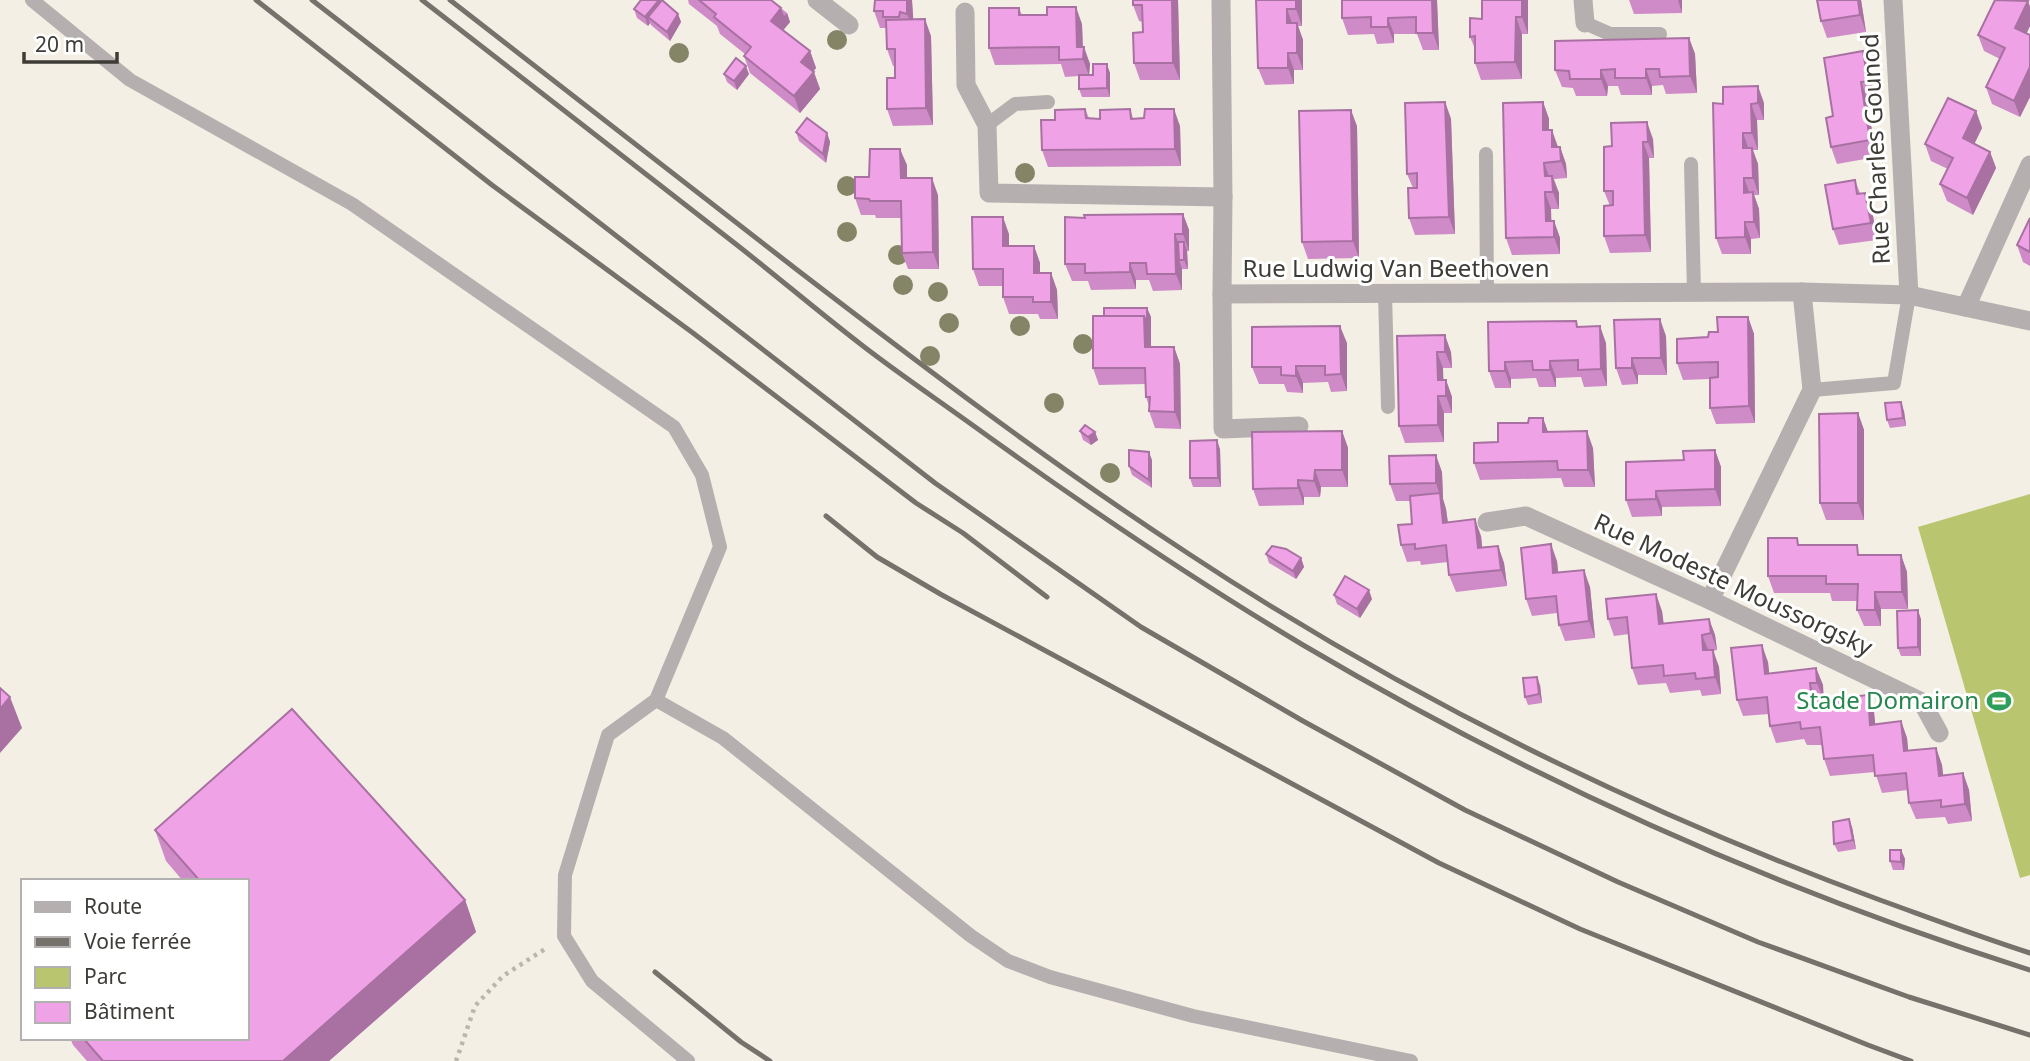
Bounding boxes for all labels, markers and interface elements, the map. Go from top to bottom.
scale bar [24,21,117,65]
text: 20 m [35,30,84,58]
street label: Rue Charles Gounod [1852,33,1897,265]
street label: Rue Ludwig Van Beethoven [1243,251,1549,284]
street label: Rue Modeste Moussorgsky [1589,505,1879,663]
place label: Stade Domairon [1796,683,1979,716]
sports icon: Stade Domairon [1985,687,2013,715]
legend [21,879,248,1040]
text: Route [84,892,142,920]
text: Voie ferrée [84,927,191,955]
text: Parc [84,962,127,990]
text: Bâtiment [84,997,175,1025]

